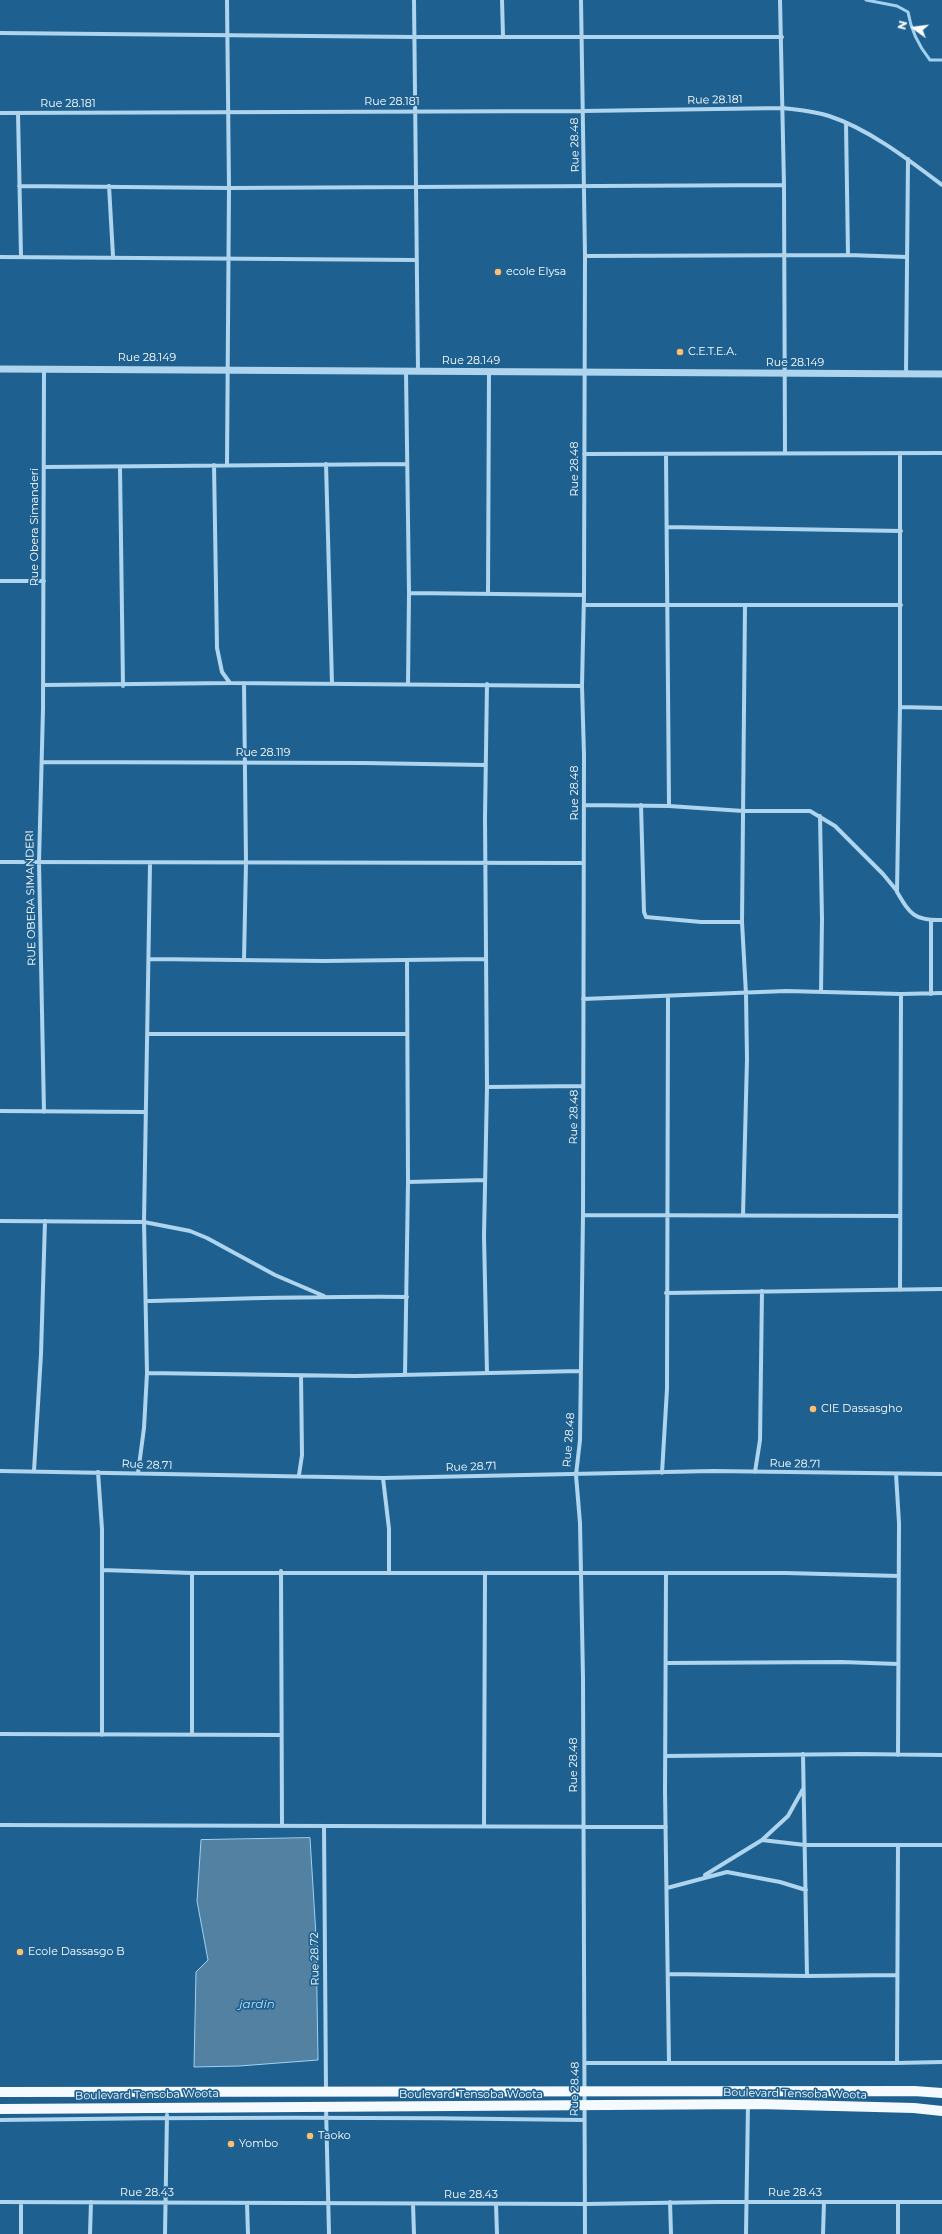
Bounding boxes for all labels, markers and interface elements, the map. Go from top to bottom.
north arrow [894,8,934,48]
text: N [894,19,910,31]
street label: Rue 28.181 [687,93,743,107]
street label: Rue 28.181 [364,95,420,109]
street label: Rue 28.181 [40,97,96,111]
street label: Rue 28.48 [568,117,582,173]
place label: ecole Elysa [506,265,566,279]
marker: ecole Elysa [493,267,503,277]
place label: C.E.T.E.A. [688,345,737,359]
marker: C.E.T.E.A. [675,347,685,357]
street label: Rue 28.149 [118,351,176,365]
street label: Rue 28.149 [442,354,500,368]
street label: Rue 28.149 [766,356,824,370]
street label: Rue 28.48 [568,442,582,496]
street label: Rue Obera Simanderi [28,468,42,586]
street label: Rue 28.119 [235,746,291,760]
street label: Rue 28.48 [568,766,582,820]
street label: RUE OBERA SIMANDERI [23,830,39,966]
street label: Rue 28.48 [567,1089,581,1145]
place label: CIE Dassasgho [821,1402,902,1416]
marker: CIE Dassasgho [808,1404,818,1414]
street label: Rue 28.48 [561,1412,577,1468]
street label: Rue 28.71 [769,1457,821,1471]
street label: Rue 28.71 [121,1458,173,1472]
street label: Rue 28.71 [445,1460,497,1474]
street label: Rue 28.48 [567,1738,581,1792]
street label: Rue 28.72 [308,1932,322,1986]
place label: Ecole Dassasgo B [28,1945,125,1959]
marker: Ecole Dassasgo B [15,1947,25,1957]
water label: jardin [239,1997,275,2011]
street label: Rue 28.48 [568,2061,582,2117]
street label: Boulevard Tensoba Woota [723,2086,867,2102]
street label: Boulevard Tensoba Woota [75,2087,219,2103]
street label: Boulevard Tensoba Woota [399,2088,543,2102]
place label: Taoko [318,2129,351,2143]
marker: Taoko [305,2131,315,2141]
place label: Yombo [239,2137,278,2151]
marker: Yombo [226,2139,236,2149]
street label: Rue 28.43 [120,2186,174,2200]
street label: Rue 28.43 [768,2186,822,2200]
street label: Rue 28.43 [444,2188,498,2202]

